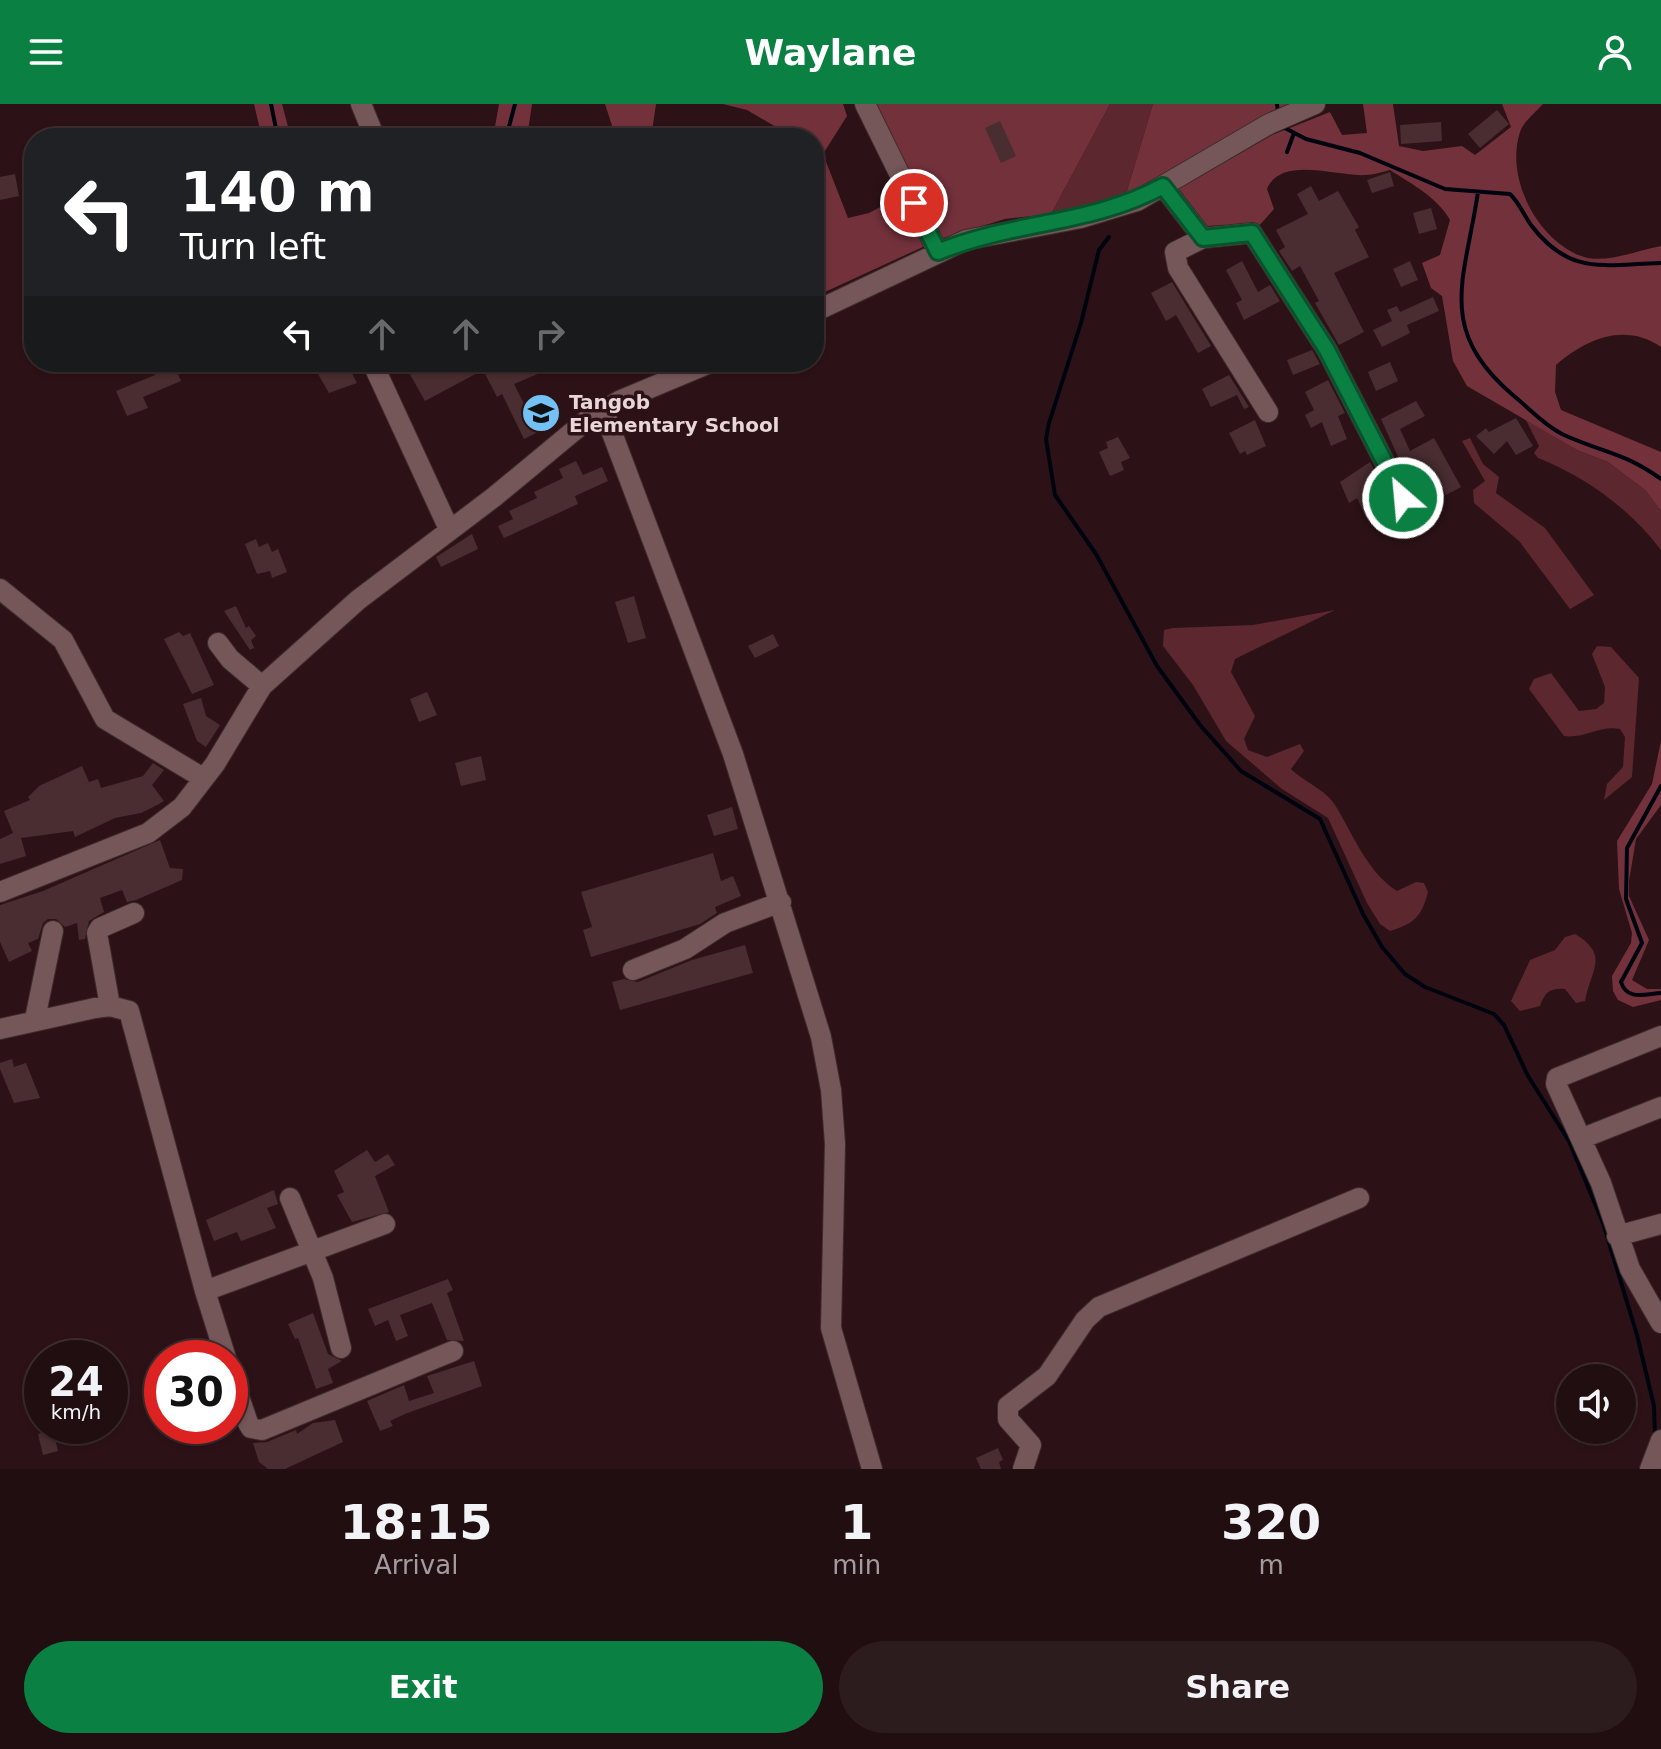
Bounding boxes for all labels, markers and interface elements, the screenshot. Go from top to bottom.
icon: menu [24,30,68,74]
icon: person [1593,30,1637,74]
text: Waylane [745,32,916,73]
text: 140 m [180,159,375,224]
icon: left [48,160,152,264]
pin [880,169,948,237]
icon: arrive [892,181,936,225]
text: Turn left [180,226,326,267]
icon: left [276,312,320,356]
icon: ahead [360,312,404,356]
icon: ahead [444,312,488,356]
icon: right [528,312,572,356]
place label: Tangob Elementary School [569,390,779,437]
school or university icon: Tangob Elementary School [520,392,562,434]
position arrow [1361,456,1445,540]
speed limit sign: 30 [144,1340,248,1444]
text: 24 [48,1359,104,1405]
map controls [1556,1364,1636,1444]
button: sound [1556,1364,1636,1444]
text: km/h [51,1400,101,1424]
text: 18:15 [340,1494,493,1550]
text: 1 [840,1494,873,1550]
text: 320 [1221,1494,1321,1550]
text: Arrival [374,1550,458,1580]
text: min [832,1550,881,1580]
text: m [1258,1550,1284,1580]
button: Exit [24,1641,823,1733]
button: Share [839,1641,1637,1733]

